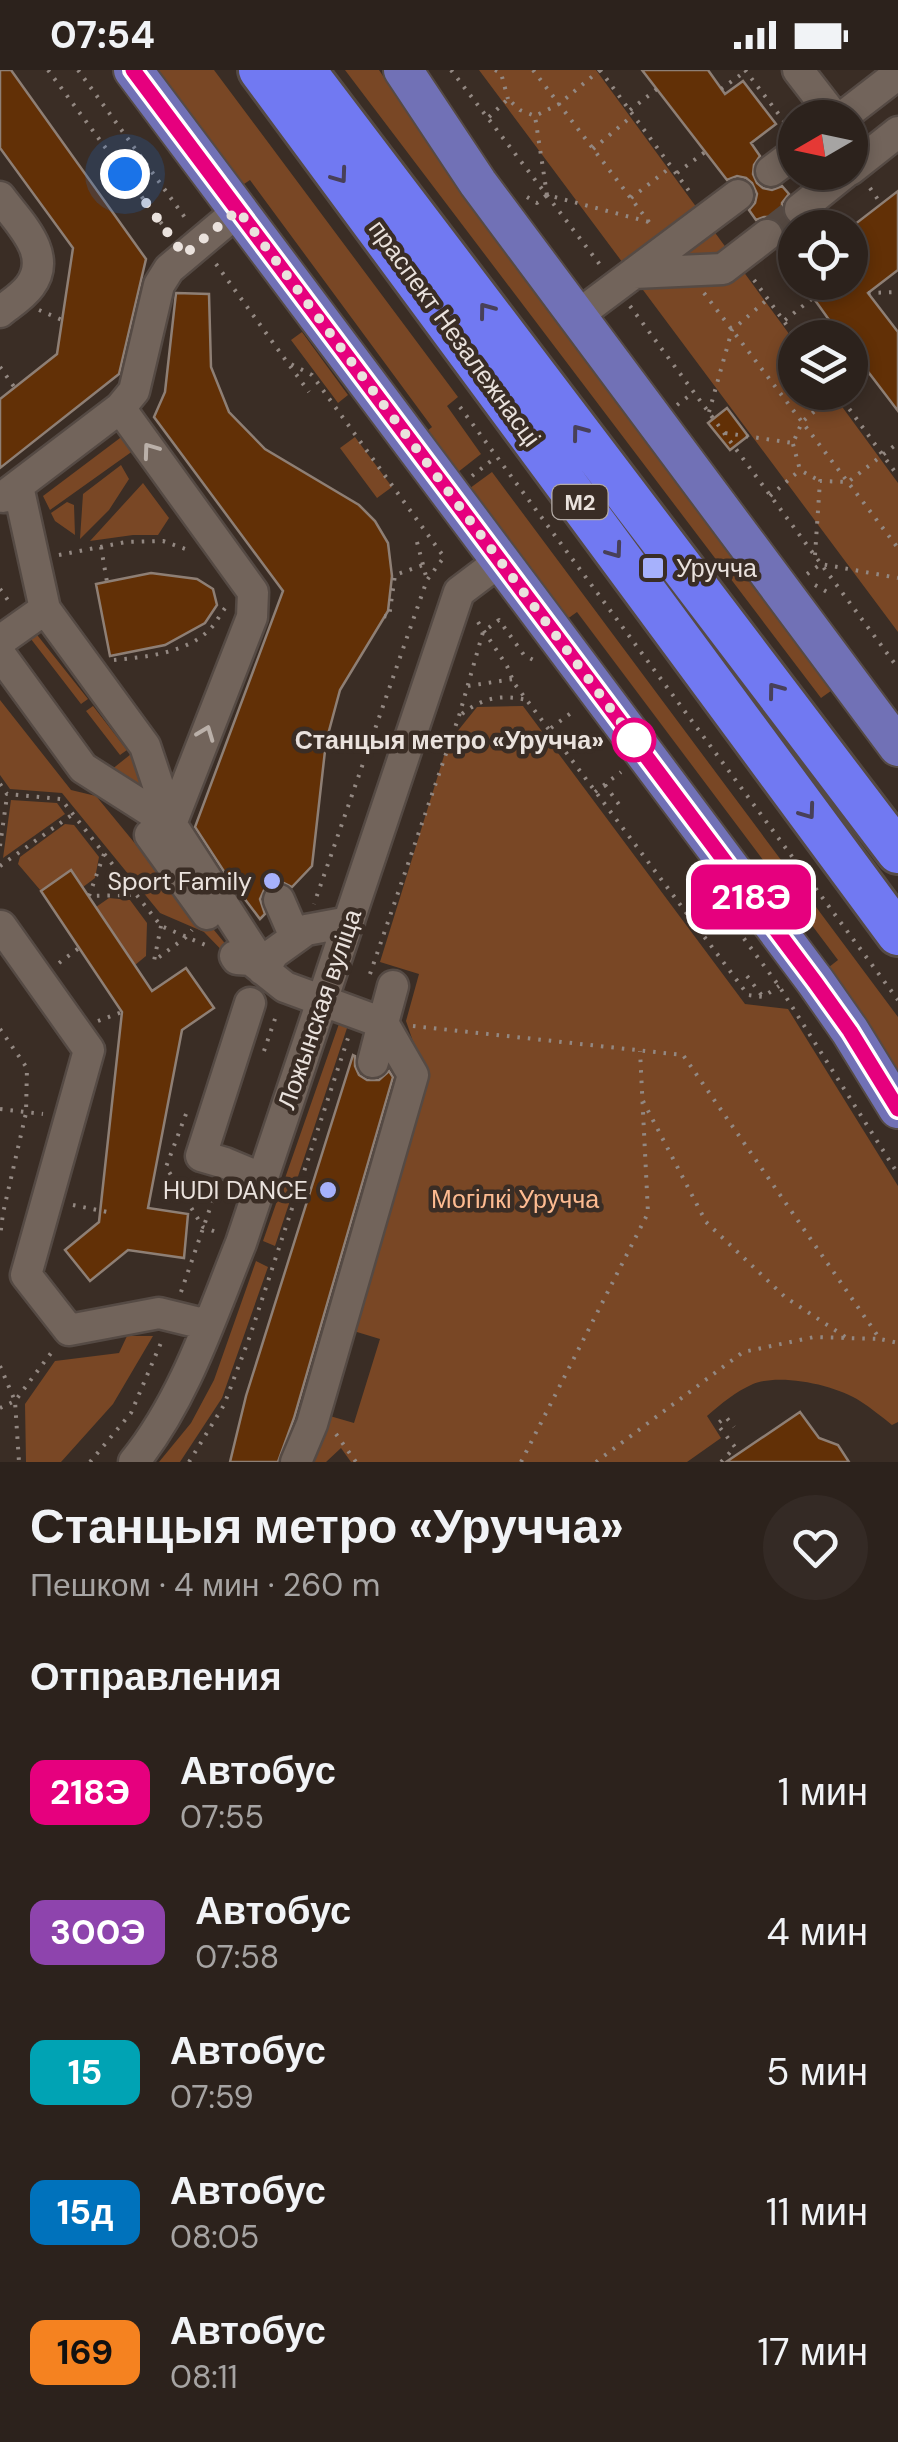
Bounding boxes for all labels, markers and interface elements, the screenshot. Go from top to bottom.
text: 07:54 [50,10,155,60]
north arrow [778,100,868,190]
map controls [778,100,868,410]
your location [100,149,150,199]
one-way arrow [328,165,345,183]
button: locate [778,210,868,300]
street label: праспект Незалежнасці [361,213,548,453]
one-way arrow [480,303,497,321]
button: layers [778,320,868,410]
one-way arrow [573,425,590,443]
one-way arrow [145,443,162,461]
road number: М2 [552,485,608,519]
one-way arrow [603,539,622,558]
place label: Уручча [676,552,757,585]
marker: Уручча [640,555,666,581]
one-way arrow [770,683,787,701]
marker: Станцыя метро «Уручча» [613,719,655,761]
place label: Станцыя метро «Уручча» [295,724,604,757]
one-way arrow [195,726,215,743]
one-way arrow [796,801,814,819]
line badge: 218Э [681,864,821,930]
place label: Sport Family [107,865,252,898]
marker: Sport Family [261,870,283,892]
text: 218Э [711,874,791,920]
street label: Ложынская вуліца [270,905,369,1114]
place label: HUDI DANCE [163,1174,308,1207]
marker: HUDI DANCE [317,1179,339,1201]
park label: Могілкі Уручча [431,1183,599,1216]
text: Станцыя метро «Уручча» [30,1495,624,1558]
button: heart [763,1495,868,1600]
text: Пешком · 4 мин · 260 m [30,1564,380,1606]
text: Отправления [30,1652,282,1702]
text: Автобус [180,1746,336,1796]
text: 1 мин [778,1767,868,1817]
text: 218Э [50,1769,130,1815]
text: 07:55 [180,1796,264,1838]
text: Автобус [195,1886,351,1936]
text: 4 мин [766,1907,868,1957]
text: 300Э [50,1909,145,1955]
text: 07:58 [195,1936,279,1978]
text: Автобус [170,2026,326,2076]
text: 5 мин [766,2047,868,2097]
text: 15 [68,2049,102,2095]
text: 07:59 [170,2076,254,2118]
text: Автобус [170,2166,326,2216]
text: 11 мин [766,2187,868,2237]
text: 15д [57,2189,113,2235]
text: 08:05 [170,2216,259,2258]
text: Автобус [170,2306,326,2356]
text: 17 мин [757,2327,868,2377]
text: 169 [57,2329,113,2375]
text: 08:11 [170,2356,238,2398]

